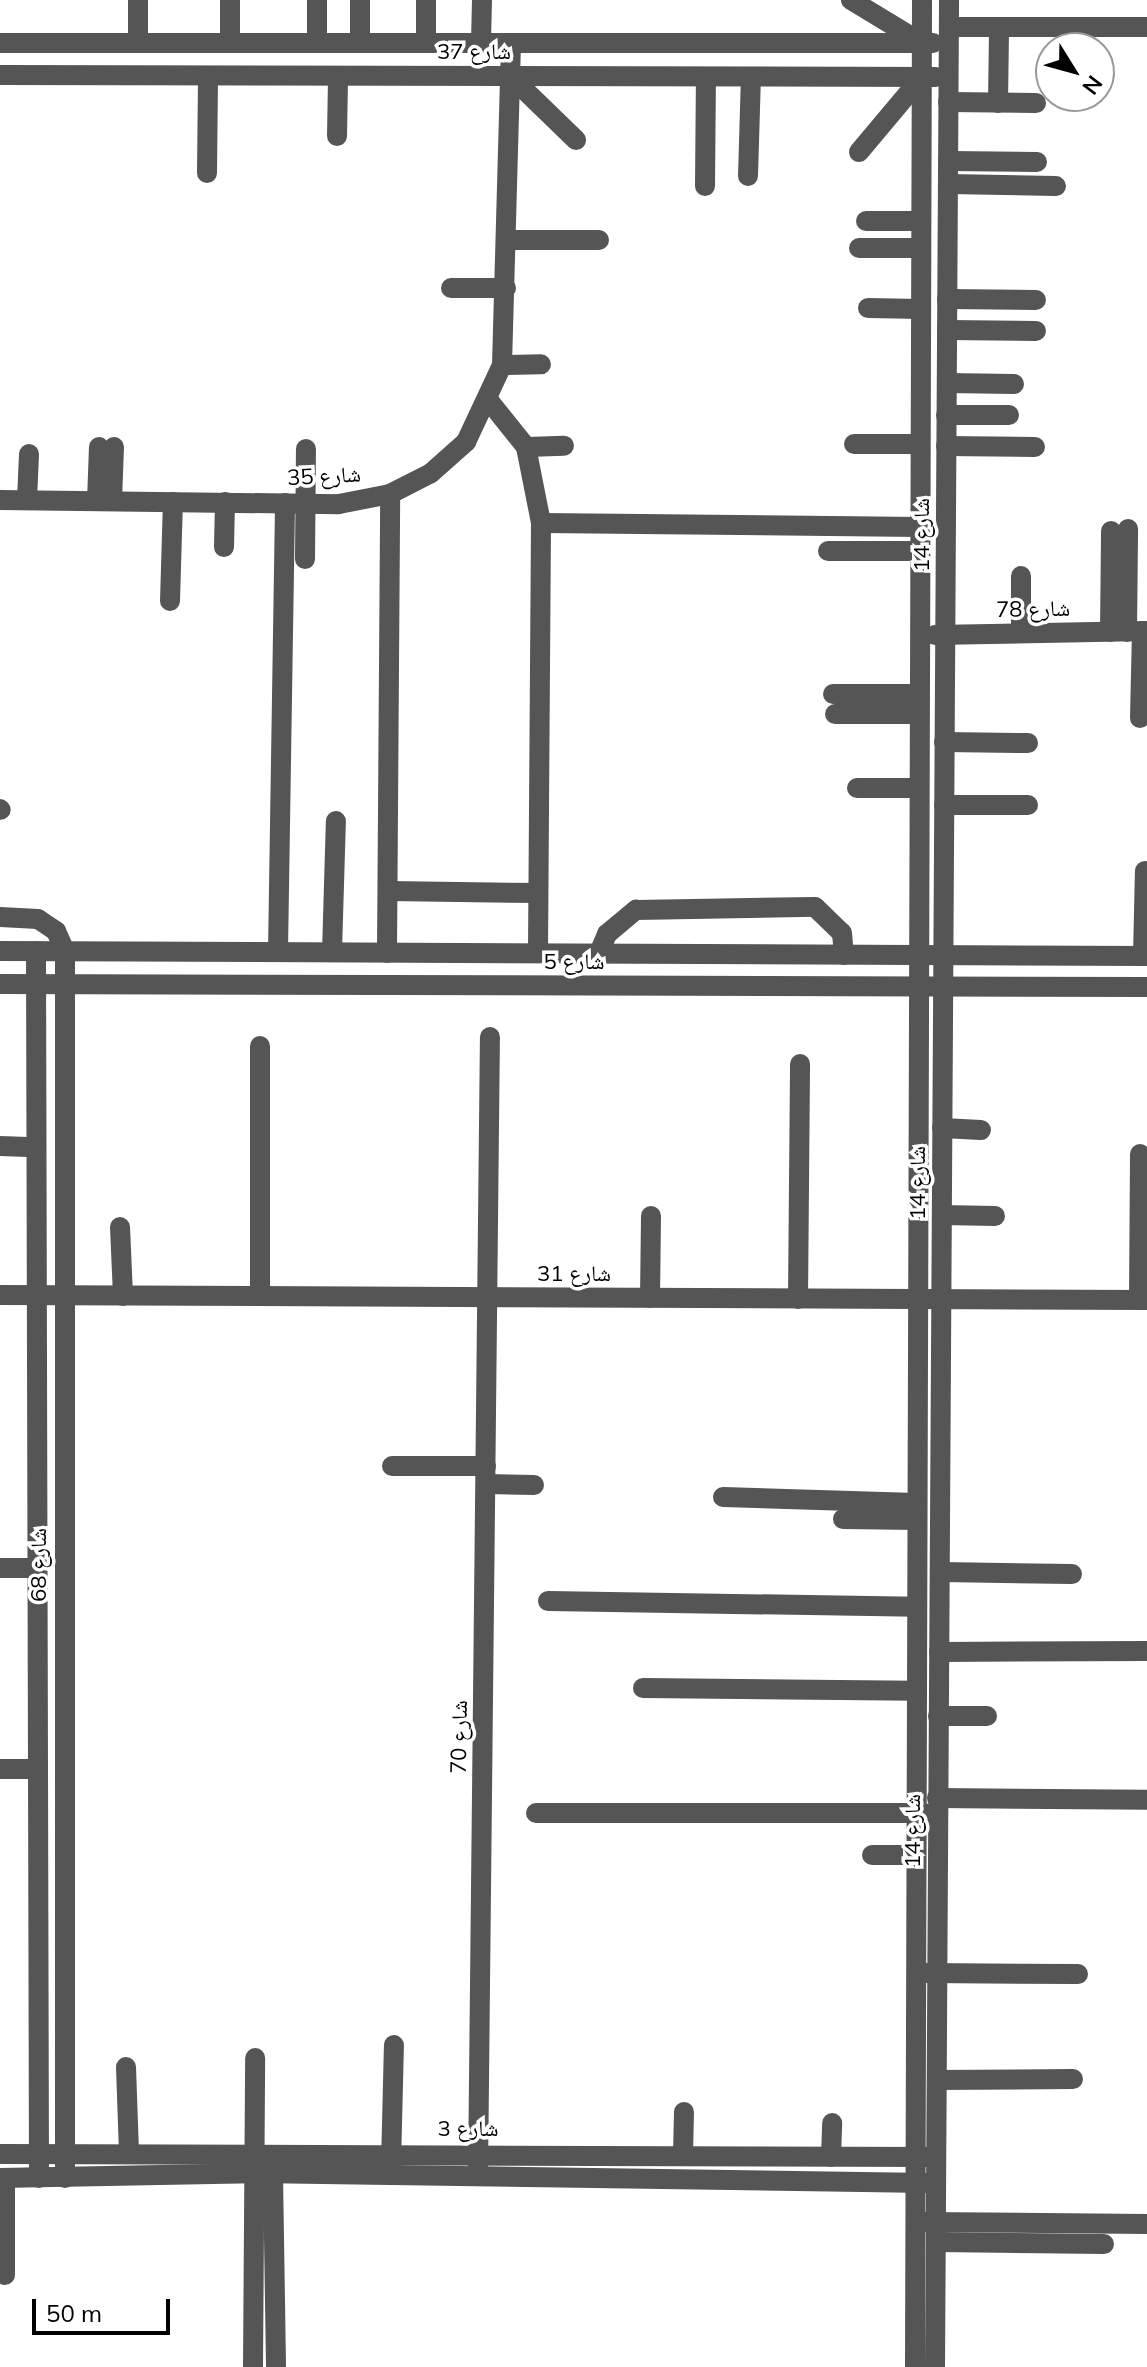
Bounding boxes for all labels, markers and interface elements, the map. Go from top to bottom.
north arrow [1035,32,1115,112]
street label: شارع 37 [437,39,511,65]
text: N [1076,70,1109,100]
street label: شارع 35 [286,461,362,491]
street label: شارع 14 [909,498,935,572]
street label: شارع 78 [996,595,1070,623]
street label: شارع 5 [544,949,604,975]
street label: شارع 14 [905,1146,931,1220]
street label: شارع 31 [537,1261,611,1287]
street label: شارع 68 [26,1528,52,1602]
street label: شارع 70 [445,1700,473,1774]
street label: شارع 14 [900,1794,926,1868]
street label: شارع 3 [438,2116,498,2142]
scale bar [36,2283,174,2333]
text: 50 m [46,2298,102,2328]

